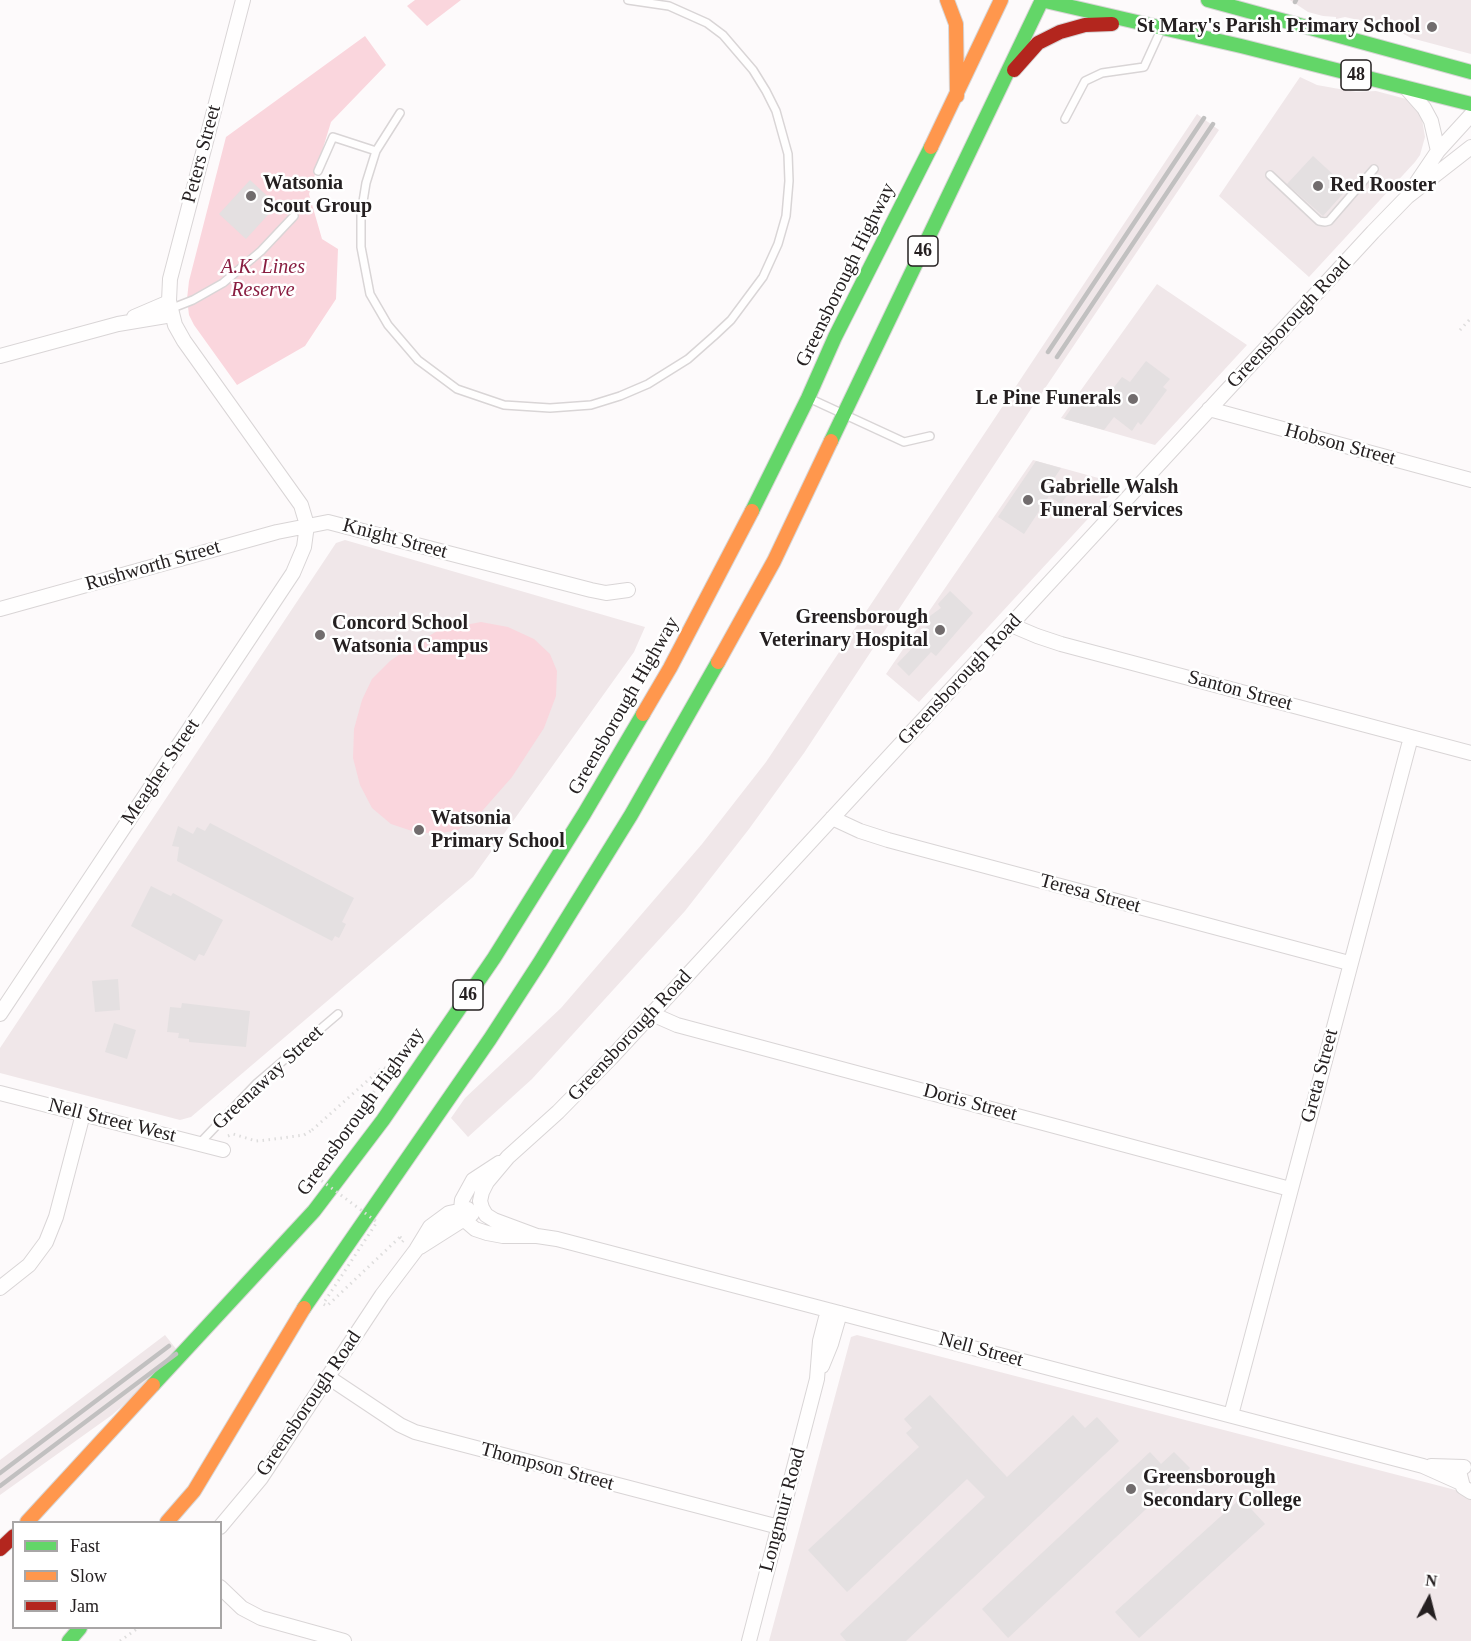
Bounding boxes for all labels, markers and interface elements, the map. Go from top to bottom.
place label: St Mary's Parish Primary School [1137,15,1420,39]
marker: St Mary's Parish Primary School [1425,20,1439,34]
road number: 48 [1341,60,1371,90]
street label: Peters Street [177,102,227,206]
place label: Watsonia Scout Group [263,172,372,219]
place label: Red Rooster [1330,174,1436,198]
street label: Greensborough Highway [791,179,901,371]
marker: Red Rooster [1311,179,1325,193]
marker: Watsonia Scout Group [244,189,258,203]
road number: 46 [908,236,938,266]
street label: Greensborough Road [1222,252,1356,394]
park label: A.K. Lines Reserve [221,256,305,303]
place label: Le Pine Funerals [975,387,1121,411]
marker: Le Pine Funerals [1126,392,1140,406]
street label: Hobson Street [1282,419,1398,471]
place label: Gabrielle Walsh Funeral Services [1040,476,1183,523]
marker: Gabrielle Walsh Funeral Services [1021,493,1035,507]
street label: Knight Street [340,514,450,564]
street label: Rushworth Street [83,535,223,597]
place label: Greensborough Veterinary Hospital [759,606,928,653]
street label: Greensborough Road [893,609,1027,751]
place label: Concord School Watsonia Campus [332,612,488,659]
street label: Greensborough Highway [563,613,685,799]
marker: Greensborough Veterinary Hospital [933,623,947,637]
marker: Concord School Watsonia Campus [313,628,327,642]
street label: Santon Street [1185,666,1295,716]
street label: Meagher Street [117,714,205,830]
place label: Watsonia Primary School [431,807,565,854]
marker: Watsonia Primary School [412,823,426,837]
street label: Teresa Street [1037,869,1143,919]
street label: Greensborough Road [563,965,697,1107]
road number: 46 [453,980,483,1010]
street label: Greenaway Street [208,1021,328,1135]
street label: Greensborough Highway [292,1023,430,1201]
street label: Greta Street [1296,1026,1344,1126]
street label: Doris Street [920,1079,1020,1127]
street label: Nell Street West [46,1094,178,1148]
street label: Greensborough Road [251,1327,367,1481]
street label: Nell Street [936,1327,1026,1373]
street label: Thompson Street [478,1438,616,1496]
street label: Longmuir Road [755,1445,811,1575]
place label: Greensborough Secondary College [1143,1466,1301,1513]
marker: Greensborough Secondary College [1124,1482,1138,1496]
legend [12,1521,222,1629]
text: Fast [70,1536,100,1556]
text: Slow [70,1566,107,1586]
north arrow [1399,1569,1459,1629]
text: N [1424,1571,1438,1590]
text: Jam [70,1596,99,1616]

